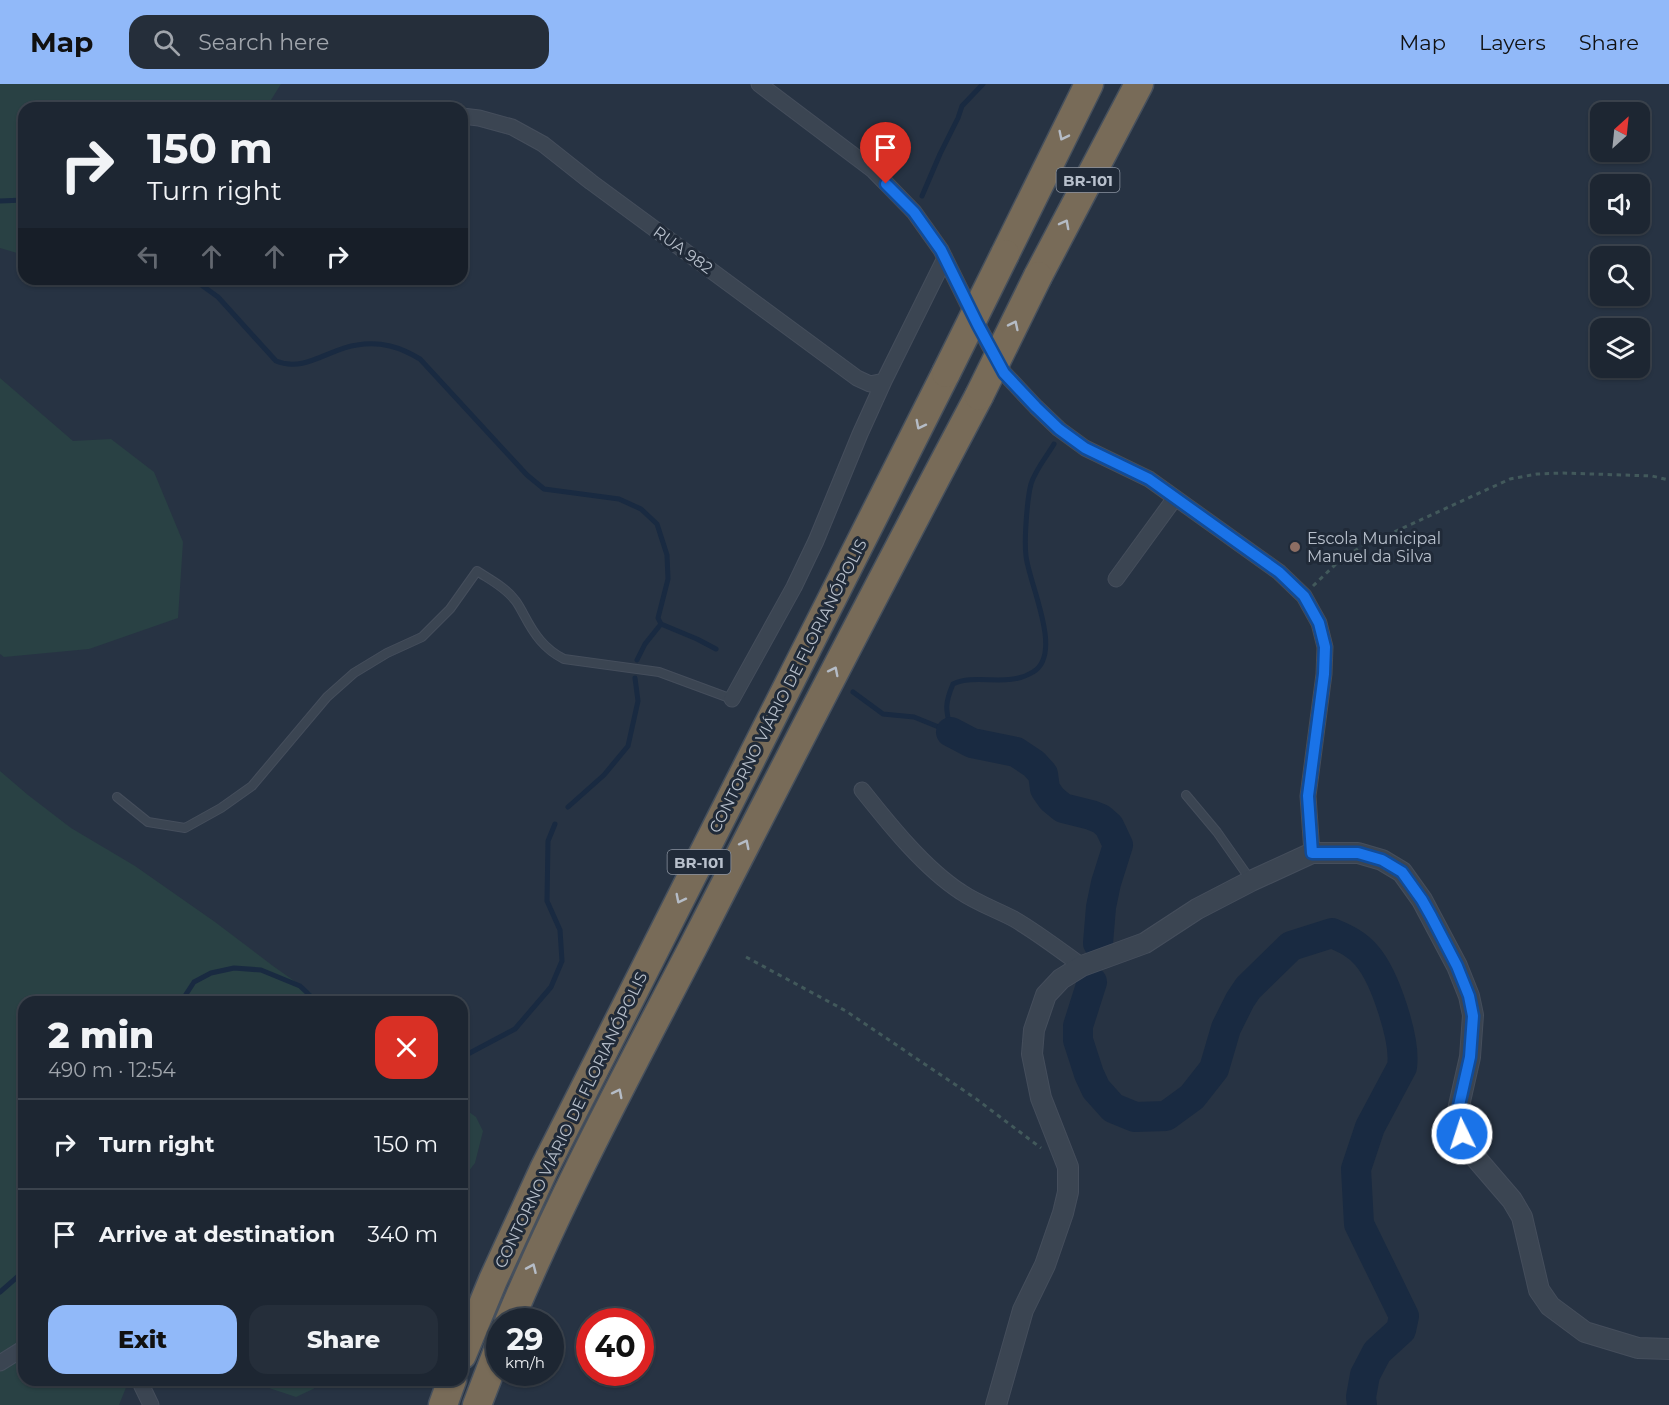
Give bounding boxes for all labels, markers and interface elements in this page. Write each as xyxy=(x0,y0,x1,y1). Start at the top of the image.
search box xyxy=(129,15,549,69)
text: Map xyxy=(30,25,93,59)
icon: search xyxy=(150,26,183,59)
text: Search here xyxy=(198,29,329,56)
text: Map xyxy=(1399,30,1446,55)
text: Layers xyxy=(1479,30,1546,55)
text: Share xyxy=(1579,30,1639,55)
north arrow xyxy=(1590,102,1650,162)
map controls xyxy=(1590,102,1650,378)
text: 150 m xyxy=(147,122,273,174)
pin xyxy=(860,122,911,184)
icon: right xyxy=(48,126,126,204)
one-way arrow xyxy=(1059,130,1070,141)
icon: arrive xyxy=(869,131,902,164)
road number: BR-101 xyxy=(1056,168,1120,192)
text: Turn right xyxy=(147,174,282,207)
button: sound xyxy=(1590,174,1650,234)
one-way arrow xyxy=(1058,220,1069,231)
street label: RUA 982 xyxy=(650,222,716,278)
icon: left xyxy=(132,240,165,273)
icon: ahead xyxy=(195,240,228,273)
icon: ahead xyxy=(258,240,291,273)
icon: right xyxy=(321,240,354,273)
button: search xyxy=(1590,246,1650,306)
button: layers xyxy=(1590,318,1650,378)
one-way arrow xyxy=(1006,320,1018,331)
one-way arrow xyxy=(916,419,927,430)
place label: Escola Municipal Manuel da Silva xyxy=(1307,529,1441,566)
street label: CONTORNO VIÁRIO DE FLORIANÓPOLIS xyxy=(705,536,871,836)
marker: Escola Municipal Manuel da Silva xyxy=(1288,540,1302,554)
one-way arrow xyxy=(827,666,839,677)
one-way arrow xyxy=(738,840,750,851)
road number: BR-101 xyxy=(668,850,730,874)
one-way arrow xyxy=(676,893,688,904)
street label: CONTORNO VIÁRIO DE FLORIANÓPOLIS xyxy=(491,969,651,1271)
text: 2 min xyxy=(48,1013,154,1057)
button: close xyxy=(375,1016,438,1079)
text: 490 m · 12:54 xyxy=(48,1058,176,1082)
one-way arrow xyxy=(611,1088,622,1099)
position arrow xyxy=(1430,1102,1494,1166)
icon: right xyxy=(48,1128,81,1161)
text: Turn right xyxy=(99,1131,214,1158)
text: 150 m xyxy=(374,1131,438,1158)
icon: arrive xyxy=(48,1218,81,1251)
text: Arrive at destination xyxy=(99,1221,335,1248)
text: 340 m xyxy=(367,1221,438,1248)
one-way arrow xyxy=(525,1263,537,1274)
button: Exit xyxy=(48,1305,237,1374)
button: Share xyxy=(249,1305,438,1374)
speed limit sign: 40 xyxy=(576,1308,654,1386)
text: 29 xyxy=(507,1321,543,1358)
text: km/h xyxy=(505,1353,545,1372)

